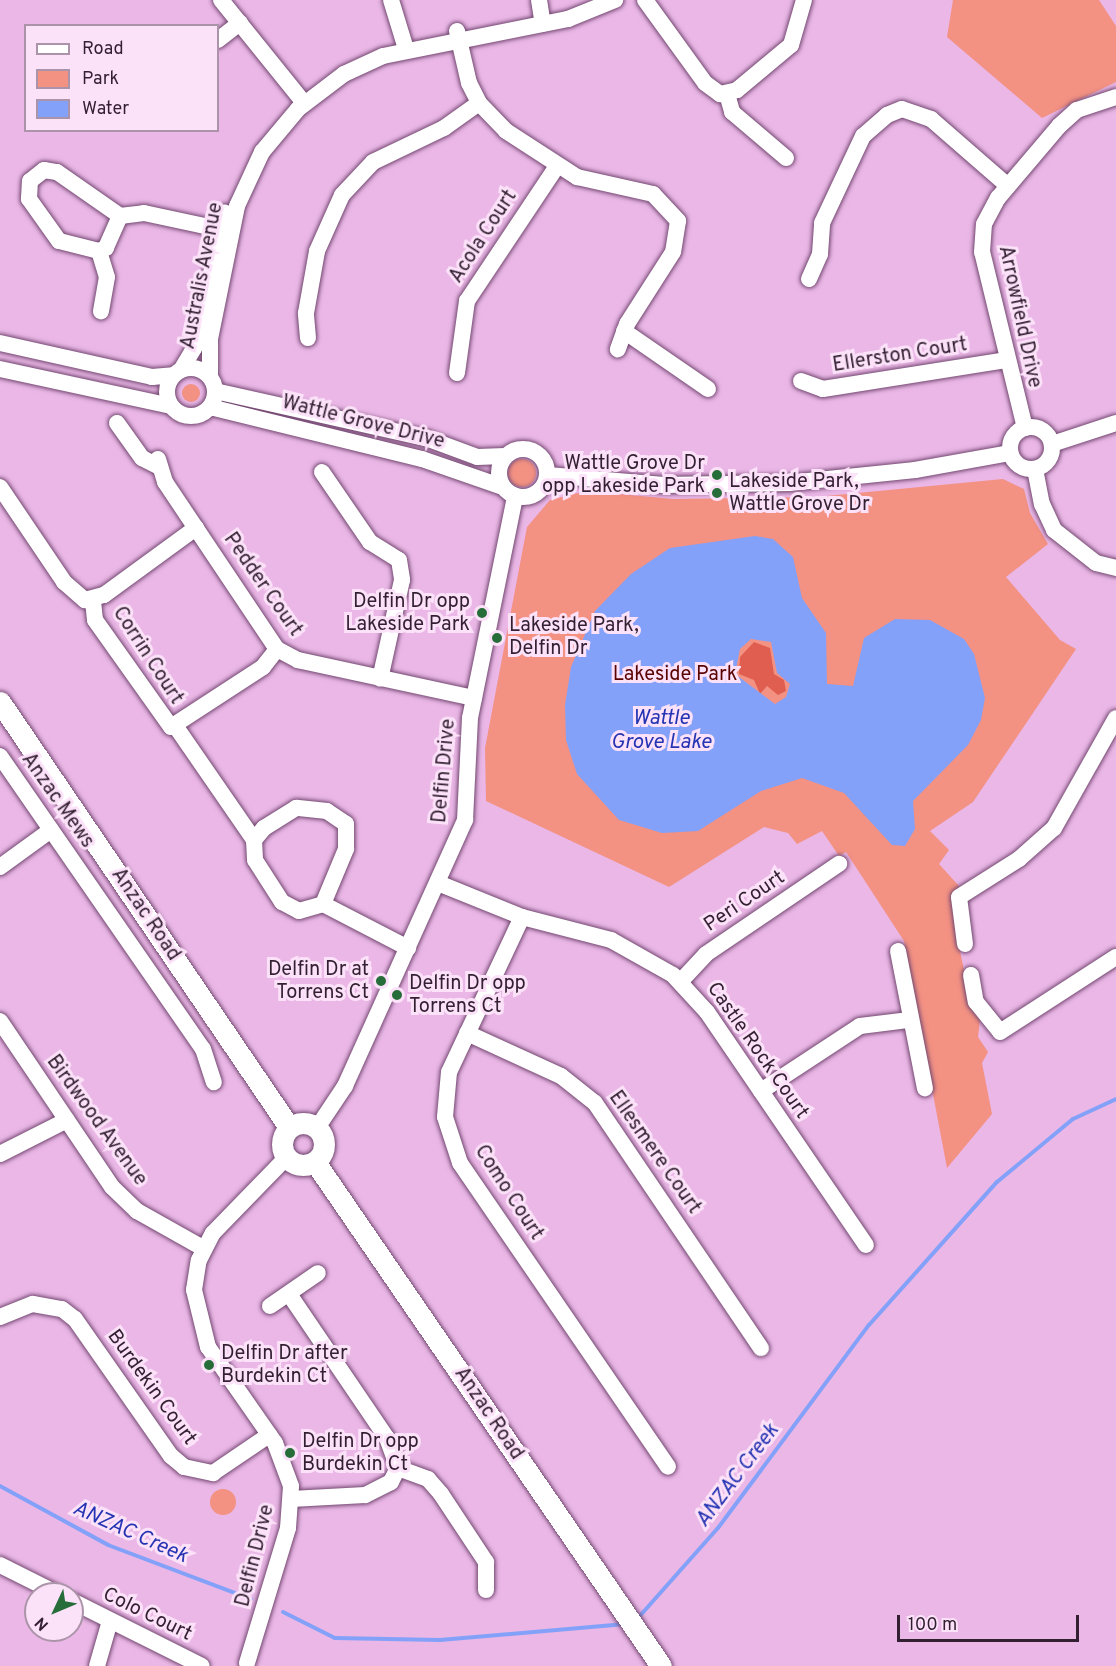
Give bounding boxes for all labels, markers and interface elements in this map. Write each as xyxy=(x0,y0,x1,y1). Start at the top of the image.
legend xyxy=(24,24,219,132)
text: Road xyxy=(82,38,124,61)
text: Park xyxy=(82,68,119,91)
text: Water xyxy=(82,98,129,121)
street label: Acola Court xyxy=(445,186,523,288)
street label: Australis Avenue xyxy=(177,200,229,352)
street label: Arrowfield Drive xyxy=(992,244,1046,390)
street label: Ellerston Court xyxy=(831,334,969,378)
street label: Wattle Grove Drive xyxy=(279,391,447,455)
place label: Wattle Grove Dr opp Lakeside Park xyxy=(542,452,705,499)
marker: Wattle Grove Dr opp Lakeside Park xyxy=(710,468,724,482)
place label: Lakeside Park, Wattle Grove Dr xyxy=(729,470,870,517)
marker: Lakeside Park, Wattle Grove Dr xyxy=(710,486,724,500)
street label: Pedder Court xyxy=(217,529,307,641)
place label: Delfin Dr opp Lakeside Park xyxy=(345,590,470,637)
street label: Corrin Court xyxy=(107,603,187,709)
marker: Delfin Dr opp Lakeside Park xyxy=(475,606,489,620)
place label: Lakeside Park, Delfin Dr xyxy=(509,614,639,661)
marker: Lakeside Park, Delfin Dr xyxy=(490,631,504,645)
park label: Lakeside Park xyxy=(613,663,737,687)
water label: Wattle Grove Lake xyxy=(611,706,711,756)
street label: Delfin Drive xyxy=(428,718,462,824)
street label: Anzac Mews xyxy=(15,749,99,853)
street label: Anzac Road xyxy=(105,864,185,966)
street label: Peri Court xyxy=(700,866,790,938)
place label: Delfin Dr at Torrens Ct xyxy=(268,958,369,1005)
place label: Delfin Dr opp Torrens Ct xyxy=(409,972,526,1019)
marker: Delfin Dr at Torrens Ct xyxy=(374,974,388,988)
street label: Castle Rock Court xyxy=(701,978,813,1124)
marker: Delfin Dr opp Torrens Ct xyxy=(390,988,404,1002)
street label: Birdwood Avenue xyxy=(40,1051,152,1191)
street label: Ellesmere Court xyxy=(603,1087,705,1219)
street label: Como Court xyxy=(468,1141,548,1245)
street label: Burdekin Court xyxy=(101,1326,201,1450)
place label: Delfin Dr after Burdekin Ct xyxy=(221,1342,348,1389)
marker: Delfin Dr after Burdekin Ct xyxy=(202,1358,216,1372)
street label: Anzac Road xyxy=(448,1363,528,1465)
water label: ANZAC Creek xyxy=(691,1419,785,1533)
place label: Delfin Dr opp Burdekin Ct xyxy=(302,1430,419,1477)
marker: Delfin Dr opp Burdekin Ct xyxy=(283,1446,297,1460)
water label: ANZAC Creek xyxy=(69,1496,191,1570)
street label: Delfin Drive xyxy=(232,1502,280,1610)
north arrow xyxy=(24,1582,84,1642)
street label: Colo Court xyxy=(98,1583,196,1647)
scale bar xyxy=(900,1603,1082,1641)
text: N xyxy=(31,1612,54,1634)
text: 100 m xyxy=(908,1614,957,1637)

